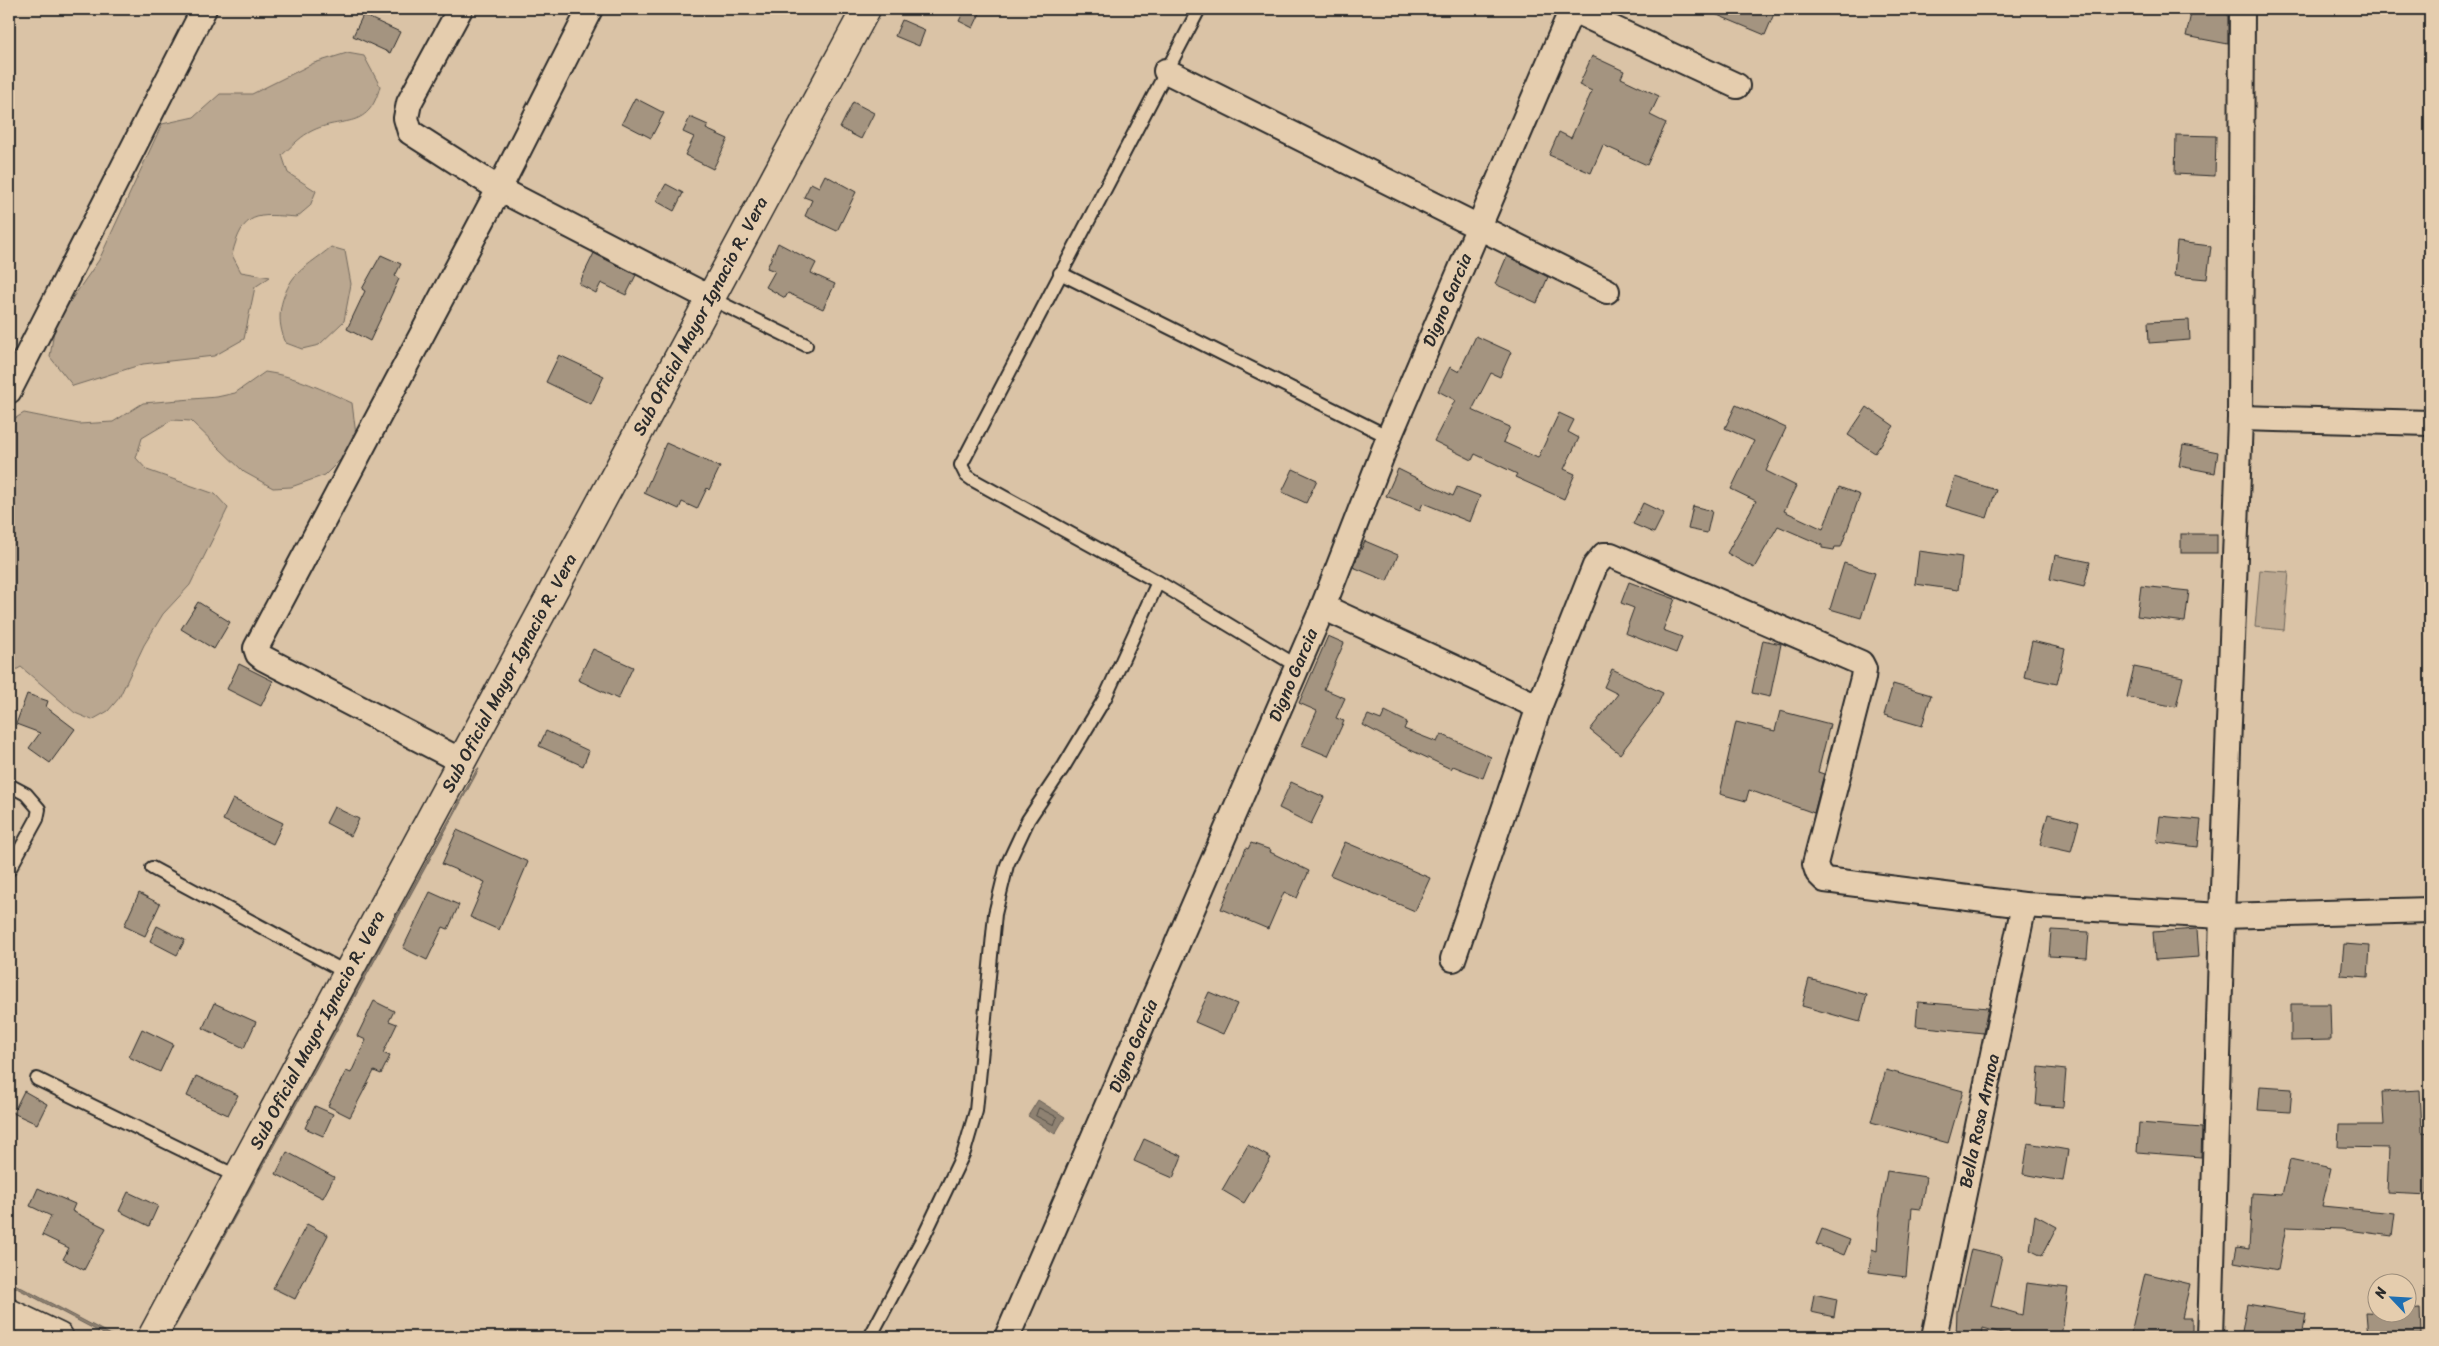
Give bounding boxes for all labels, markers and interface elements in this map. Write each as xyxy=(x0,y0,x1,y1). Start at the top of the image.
street label: Sub Oficial Mayor Ignacio R. Vera xyxy=(623,191,777,441)
street label: Digno Garcia xyxy=(1413,247,1481,352)
street label: Sub Oficial Mayor Ignacio R. Vera xyxy=(432,548,586,798)
street label: Digno Garcia xyxy=(1259,622,1327,727)
street label: Sub Oficial Mayor Ignacio R. Vera xyxy=(240,905,394,1155)
street label: Digno Garcia xyxy=(1099,993,1167,1098)
street label: Bella Rosa Armoa xyxy=(1949,1051,2009,1191)
north arrow xyxy=(2366,1274,2416,1324)
text: N xyxy=(2367,1283,2394,1303)

